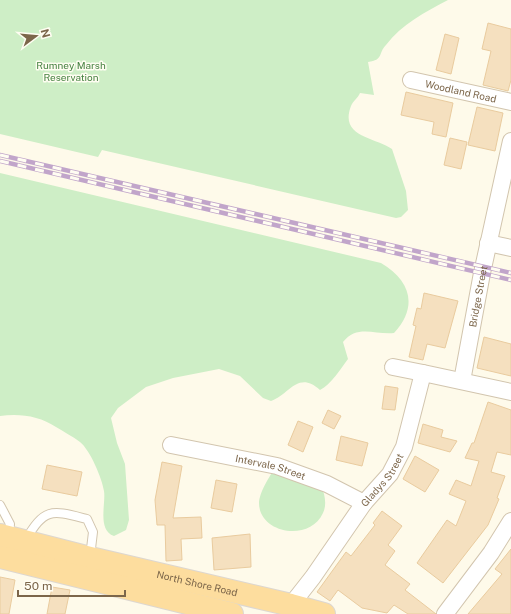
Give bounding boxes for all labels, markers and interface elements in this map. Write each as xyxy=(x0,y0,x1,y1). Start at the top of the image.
north arrow xyxy=(16,16,56,56)
text: N xyxy=(39,27,53,39)
park label: Rumney Marsh Reservation xyxy=(36,59,106,83)
street label: Woodland Road xyxy=(424,77,498,105)
street label: Bridge Street xyxy=(466,264,489,328)
street label: Gladys Street xyxy=(358,451,406,509)
street label: Intervale Street xyxy=(234,452,308,482)
street label: North Shore Road xyxy=(156,568,239,598)
scale bar xyxy=(18,572,125,598)
text: 50 m xyxy=(24,579,52,593)

